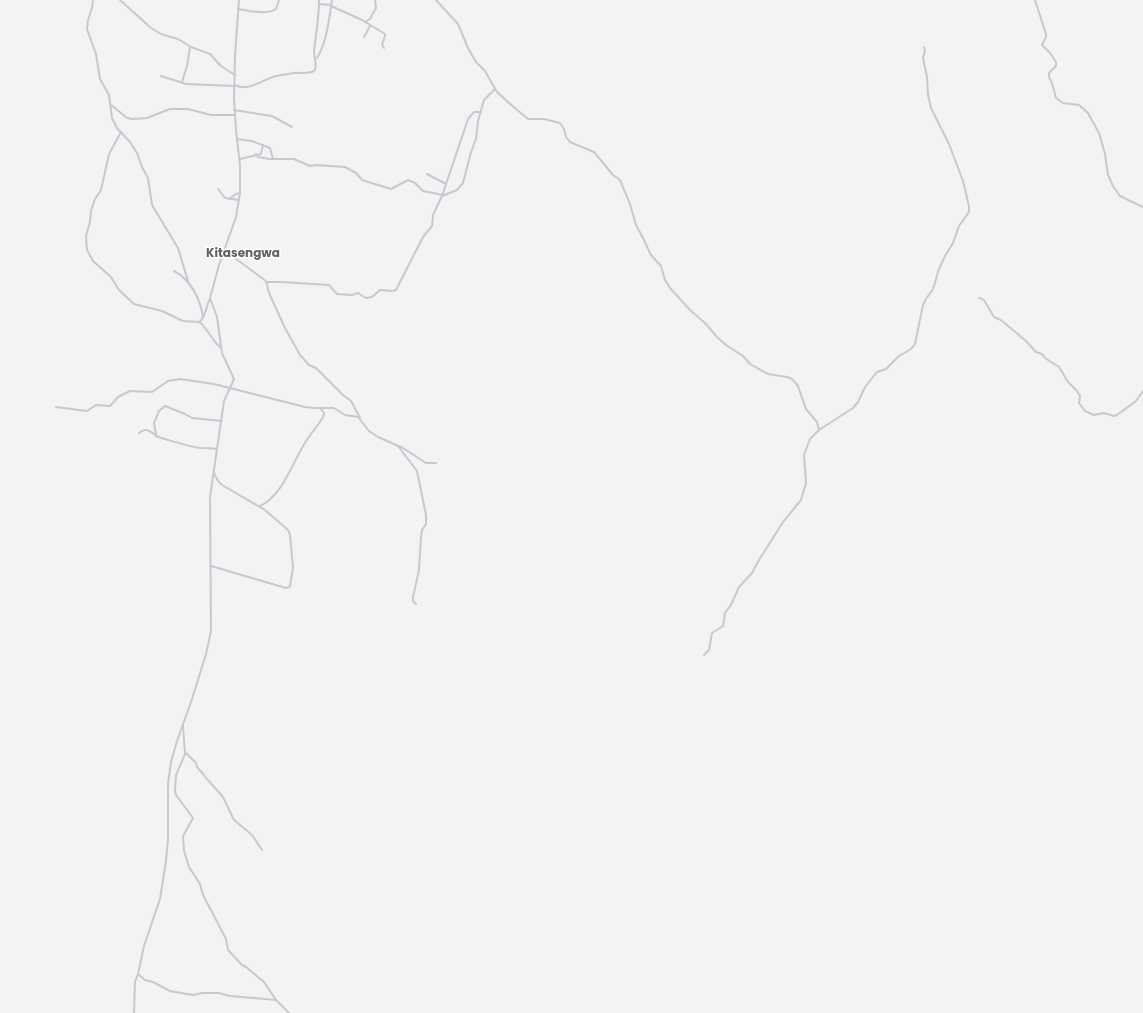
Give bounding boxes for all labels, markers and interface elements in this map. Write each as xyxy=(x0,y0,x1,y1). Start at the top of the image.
district label: Kitasengwa xyxy=(206,244,280,261)

